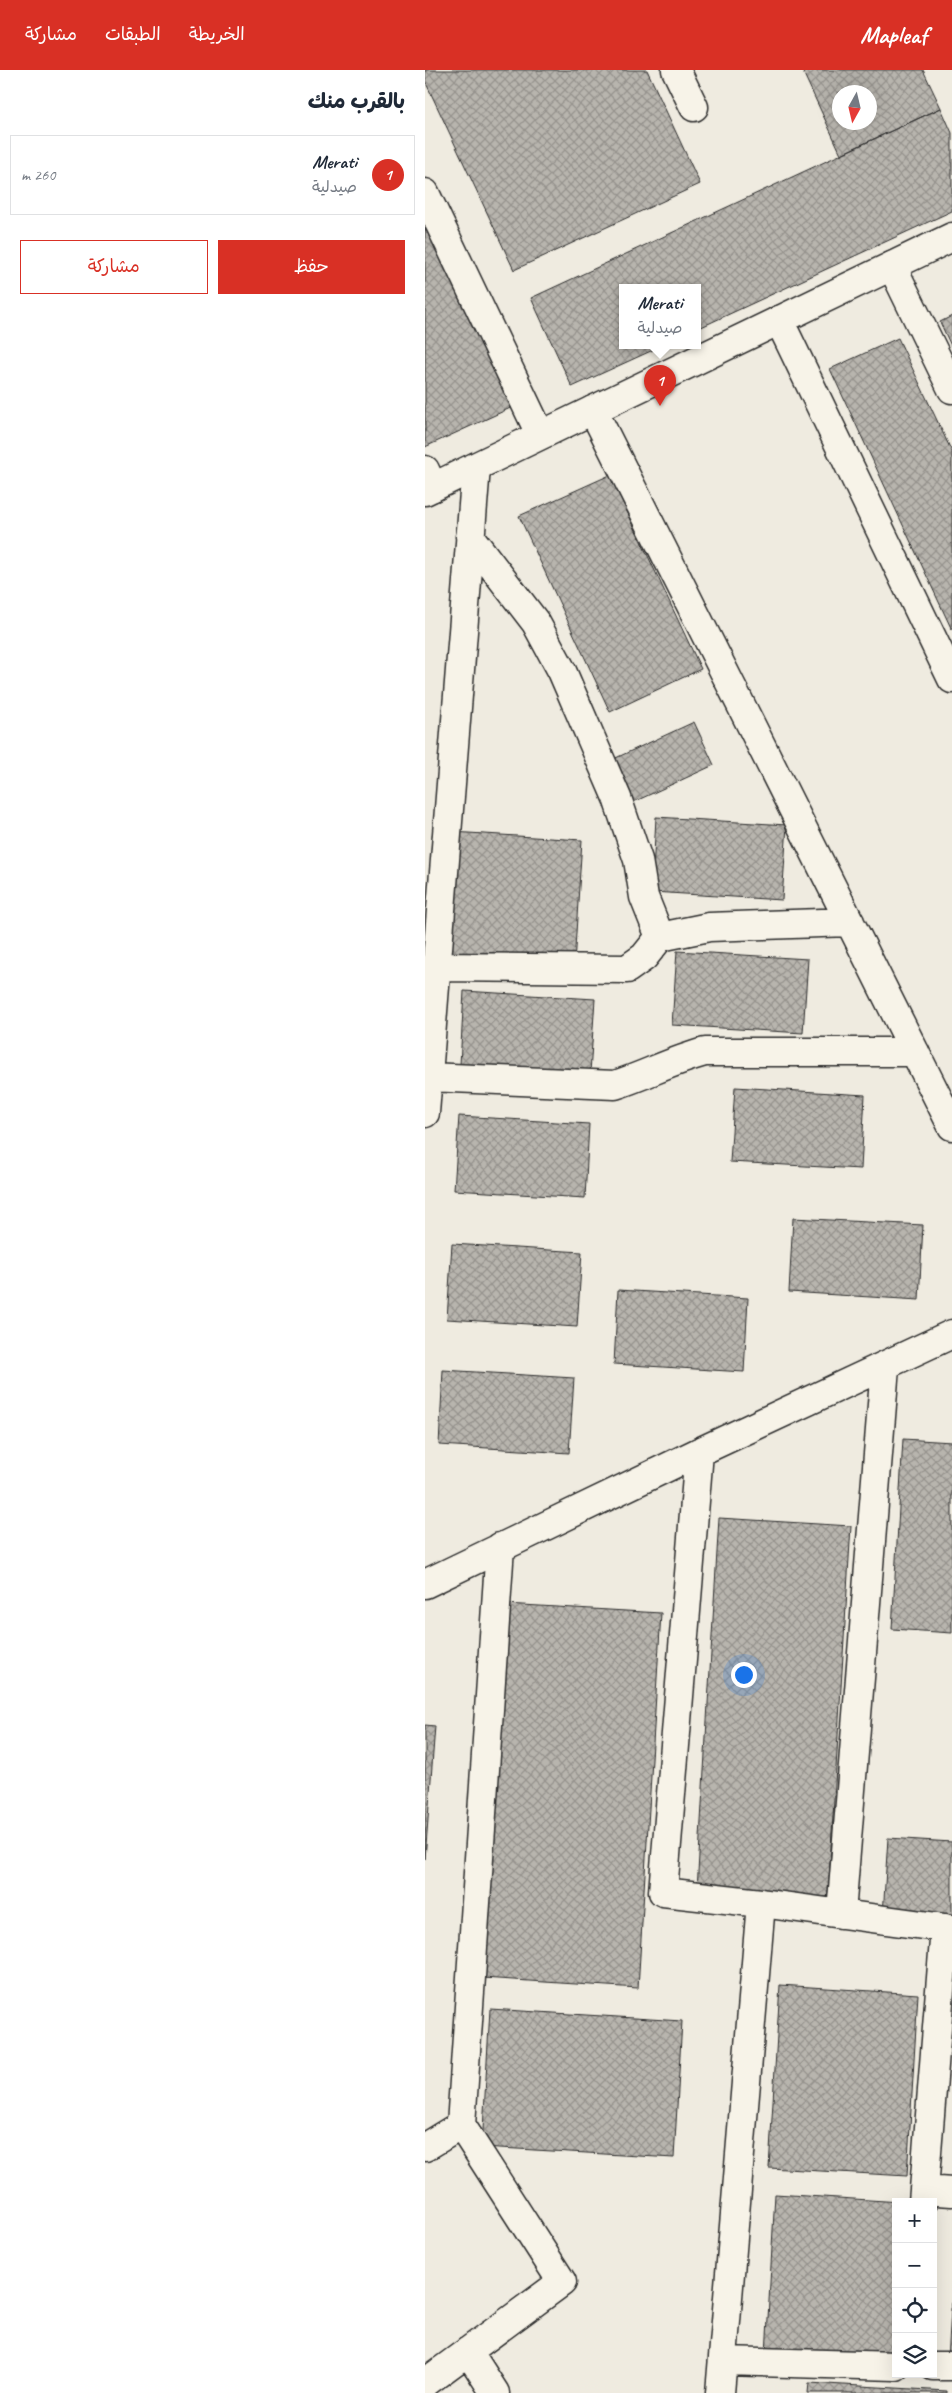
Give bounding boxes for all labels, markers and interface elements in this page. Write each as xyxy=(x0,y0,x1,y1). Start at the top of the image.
text: Mapleaf xyxy=(860,20,927,50)
text: مشاركة xyxy=(25,23,77,45)
text: الطبقات xyxy=(105,23,161,45)
text: الخريطة xyxy=(189,23,245,45)
north arrow xyxy=(832,85,877,130)
text: بالقرب منك xyxy=(308,88,405,114)
text: Merati xyxy=(312,150,357,174)
text: 260 m xyxy=(21,165,55,185)
text: 1 xyxy=(384,165,392,185)
text: صيدلية xyxy=(312,177,357,197)
button: مشاركة xyxy=(20,240,208,294)
button: حفظ xyxy=(218,240,405,294)
popup xyxy=(619,284,701,349)
text: Merati xyxy=(638,291,682,315)
text: صيدلية xyxy=(638,318,682,338)
pin: 1 xyxy=(644,365,676,406)
your location xyxy=(731,1662,757,1688)
map controls xyxy=(892,2198,937,2378)
button: + xyxy=(892,2198,937,2243)
button: − xyxy=(892,2243,937,2288)
button: locate xyxy=(892,2288,937,2333)
button: layers xyxy=(892,2333,937,2378)

